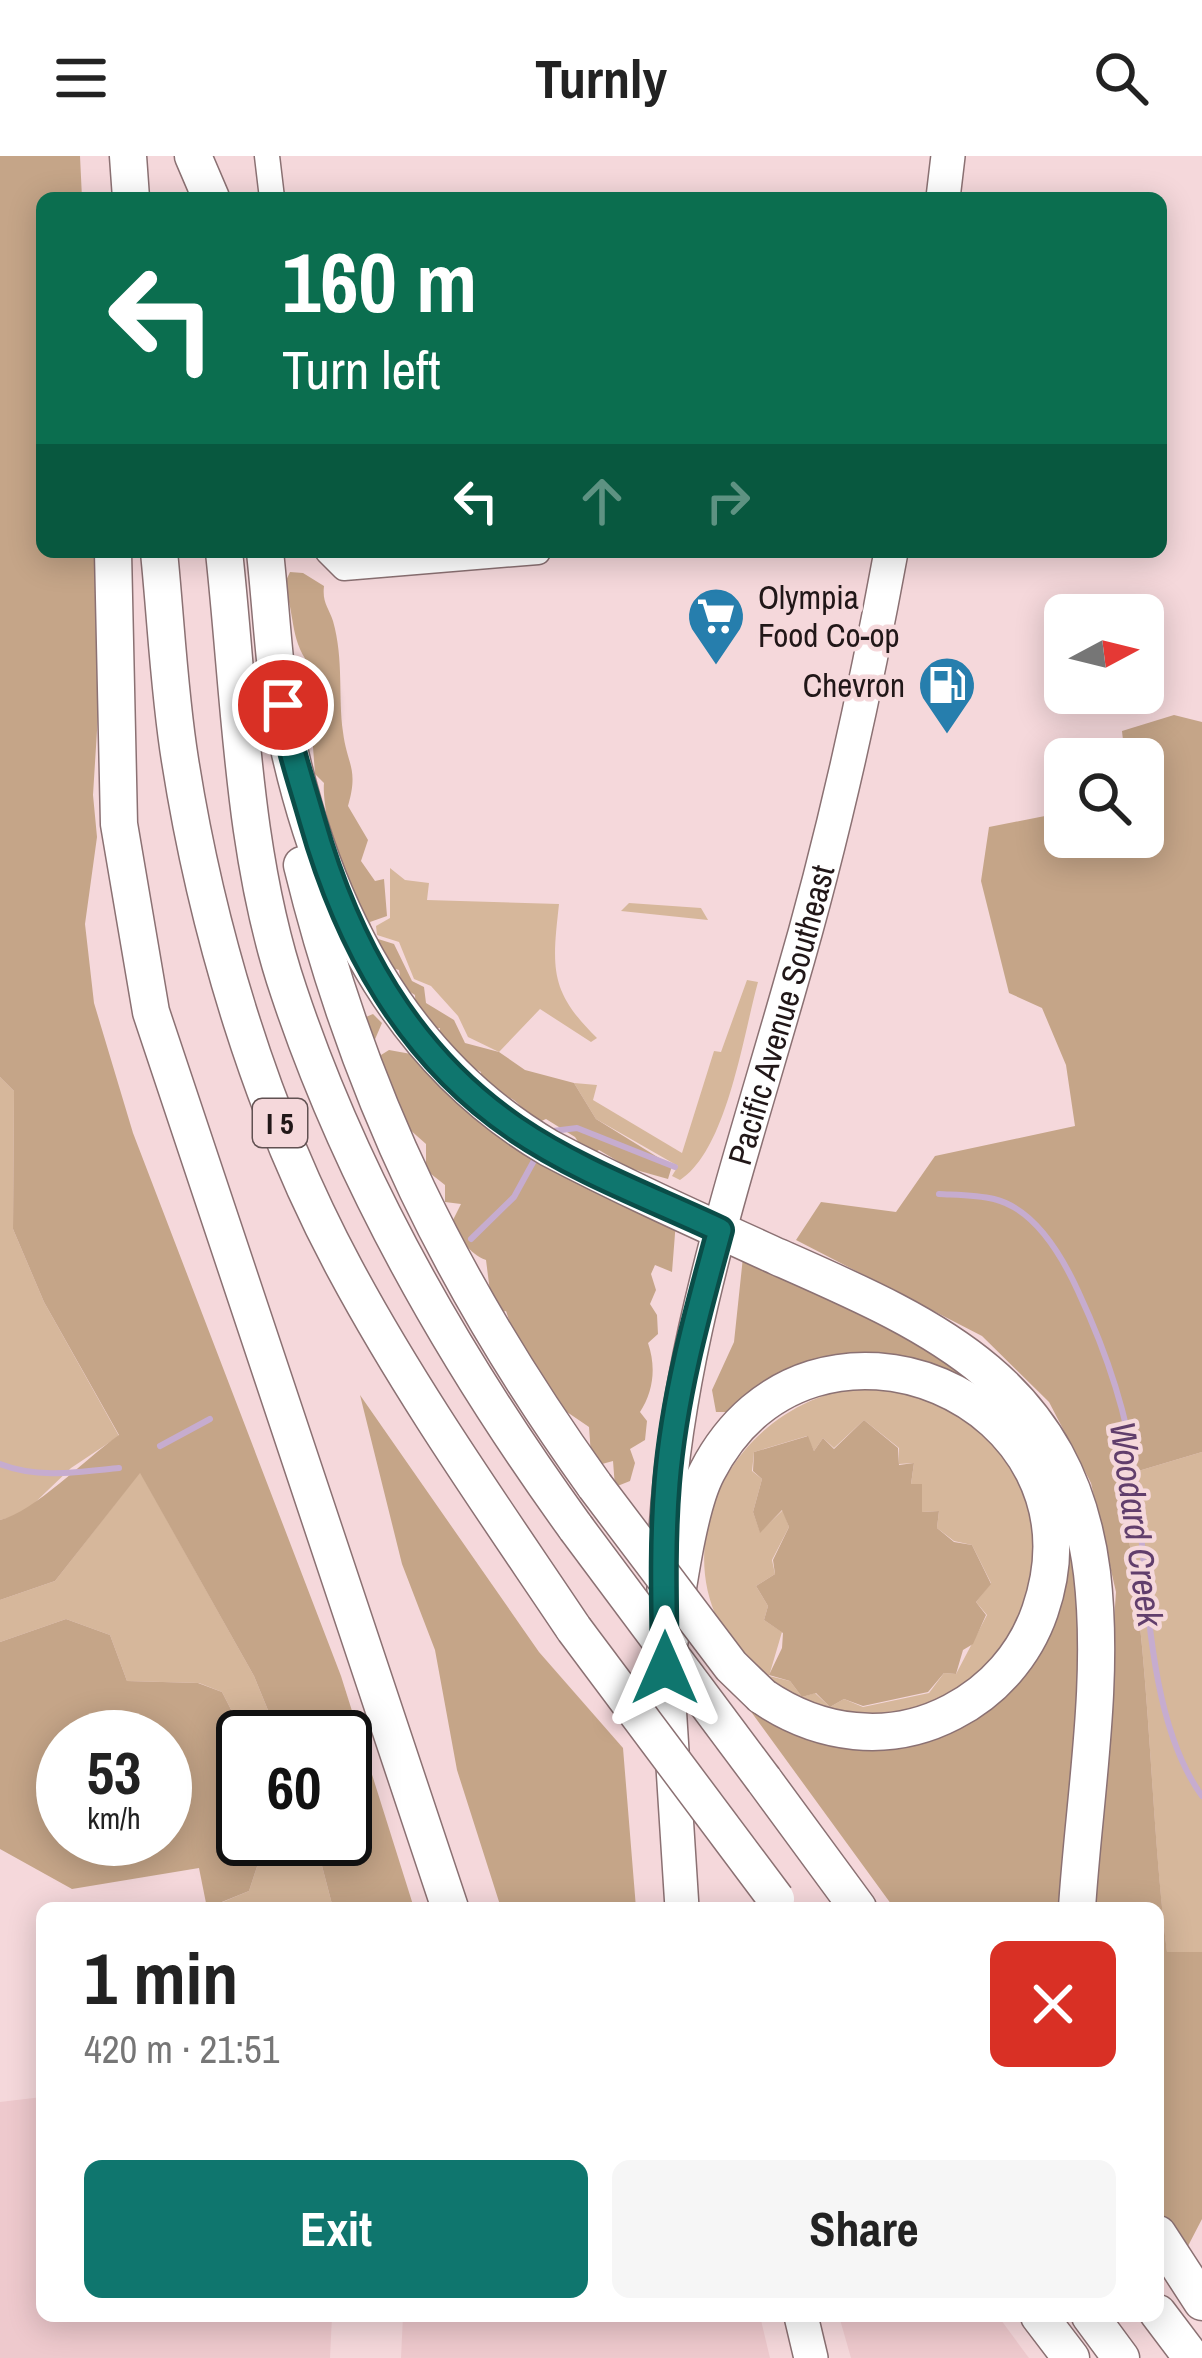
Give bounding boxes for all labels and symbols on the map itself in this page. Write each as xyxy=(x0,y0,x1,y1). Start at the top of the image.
place label: Olympia Food Co-op xyxy=(758,575,900,657)
supermarket icon: Olympia Food Co-op xyxy=(685,585,747,667)
north arrow xyxy=(1044,594,1164,714)
pin xyxy=(232,654,334,756)
fuel station icon: Chevron xyxy=(916,654,978,736)
place label: Chevron xyxy=(803,663,905,707)
street label: Pacific Avenue Southeast xyxy=(717,860,844,1170)
road number: I 5 xyxy=(253,1099,307,1147)
water label: Woodard Creek xyxy=(1099,1419,1175,1631)
position arrow xyxy=(602,1605,728,1731)
speed limit sign: 60 xyxy=(216,1710,372,1866)

